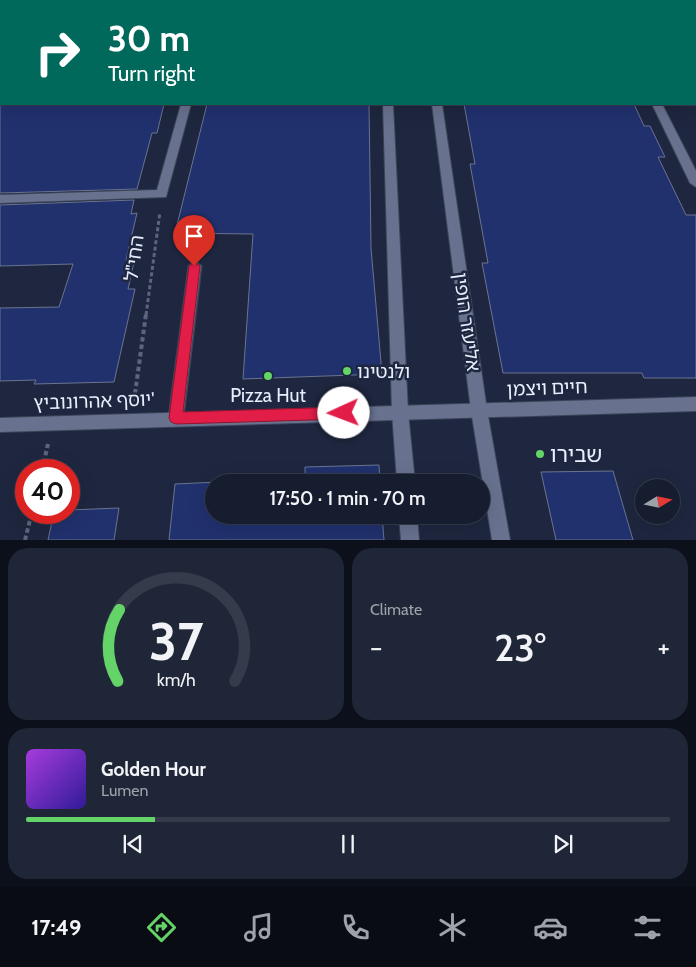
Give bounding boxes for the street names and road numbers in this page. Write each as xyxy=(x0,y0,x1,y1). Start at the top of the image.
street label: החי"ל xyxy=(119,234,149,282)
street label: אליעזר הופין xyxy=(449,271,485,373)
street label: חיים ויצמן xyxy=(506,375,588,401)
street label: יוסף אהרונוביץ' xyxy=(33,387,155,415)

